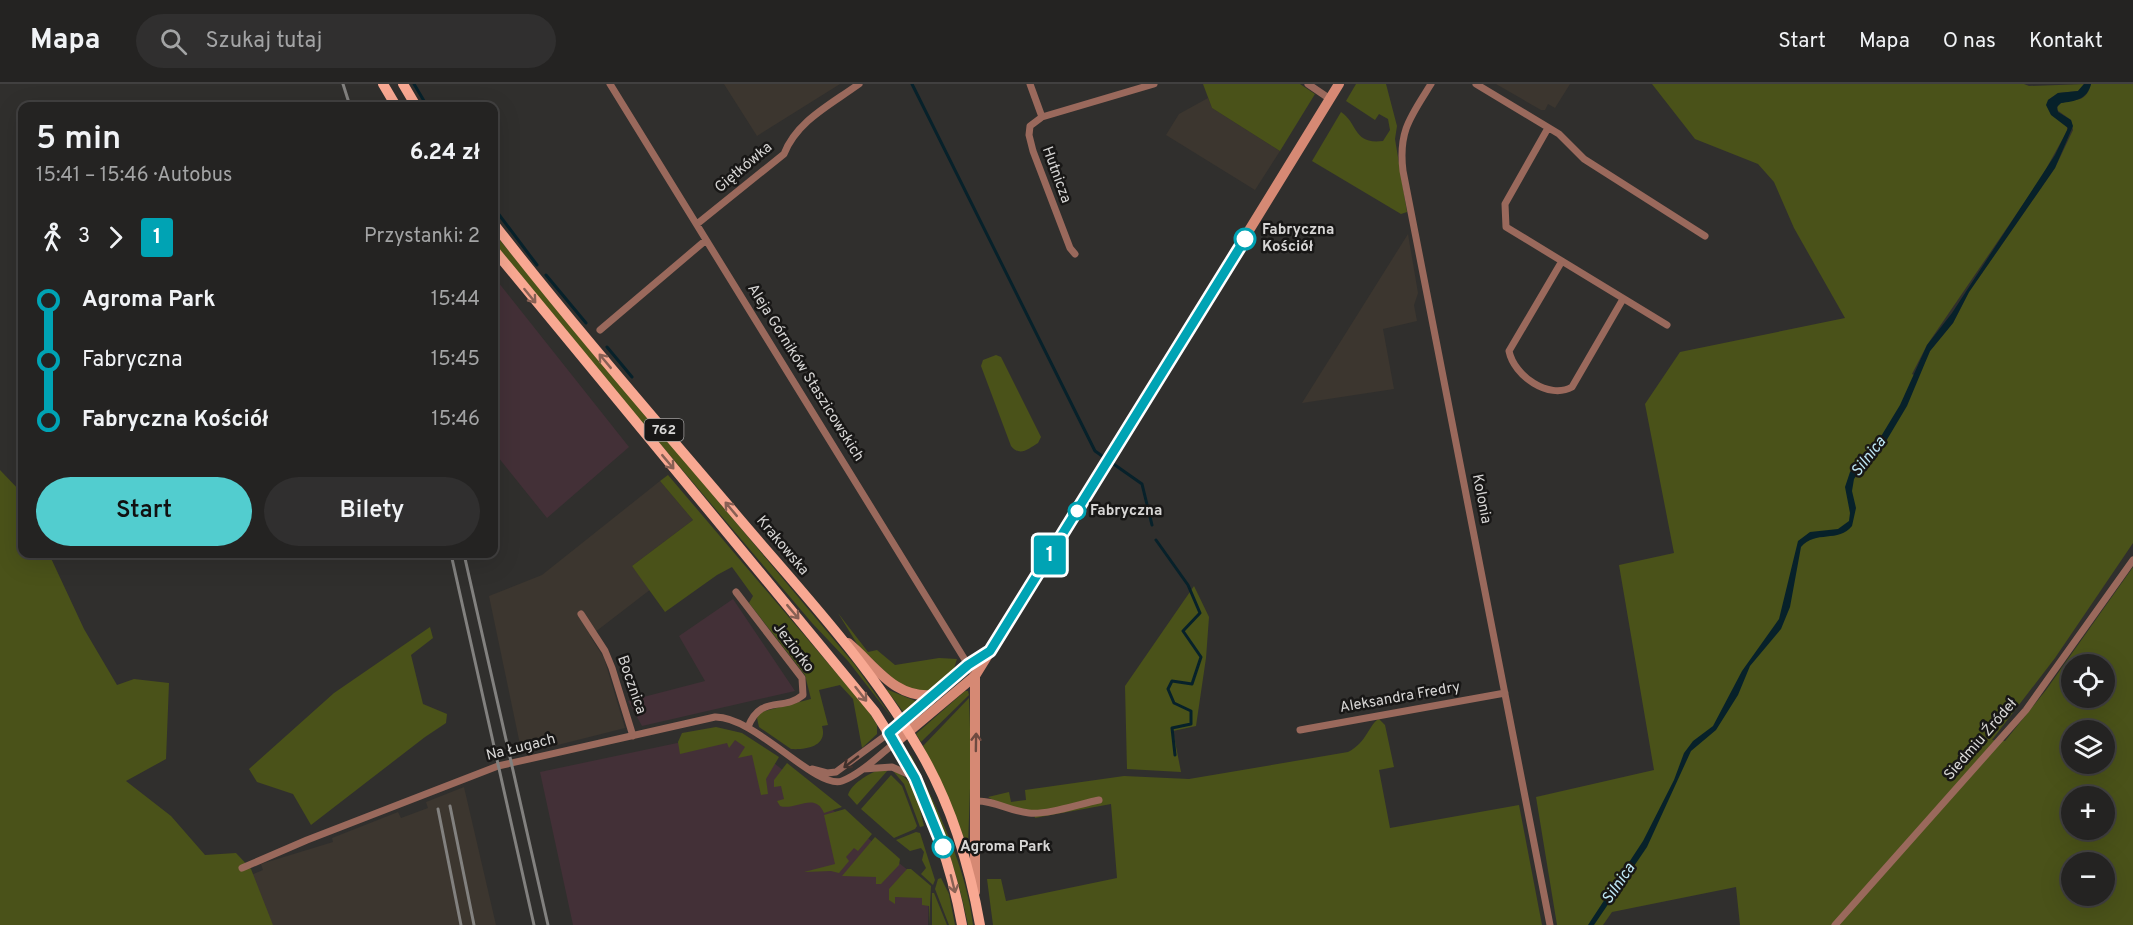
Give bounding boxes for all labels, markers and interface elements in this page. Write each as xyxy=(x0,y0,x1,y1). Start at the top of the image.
search box xyxy=(136,14,556,68)
text: Mapa xyxy=(30,23,100,59)
icon: search xyxy=(157,25,190,58)
text: Szukaj tutaj xyxy=(205,28,322,55)
text: Start xyxy=(1778,28,1826,55)
text: Mapa xyxy=(1859,28,1910,55)
text: O nas xyxy=(1943,28,1996,55)
text: Kontakt xyxy=(2029,28,2103,55)
text: 5 min xyxy=(36,119,121,161)
street label: Giętkówka xyxy=(711,138,777,198)
text: 6.24 zł xyxy=(410,140,480,167)
street label: Hutnicza xyxy=(1037,144,1075,206)
text: 15:41 – 15:46 · Autobus xyxy=(36,163,232,189)
icon: walk xyxy=(36,221,69,254)
icon: forward xyxy=(99,221,132,254)
place label: Fabryczna Kościół xyxy=(1262,221,1334,257)
text: 3 xyxy=(78,224,90,250)
text: 1 xyxy=(153,224,161,251)
text: Przystanki: 2 xyxy=(364,224,480,250)
marker: Fabryczna Kościół xyxy=(1234,228,1256,250)
street label: Aleja Górników Staszicowskich xyxy=(742,281,868,465)
text: Agroma Park xyxy=(82,287,215,314)
text: 15:44 xyxy=(431,287,480,313)
one-way arrow xyxy=(524,287,537,303)
text: Fabryczna xyxy=(82,347,183,374)
text: 15:45 xyxy=(431,347,480,373)
one-way arrow xyxy=(598,354,612,369)
text: Fabryczna Kościół xyxy=(82,407,269,434)
text: 15:46 xyxy=(431,407,480,433)
road number: 762 xyxy=(644,419,684,441)
water label: Silnica xyxy=(1847,432,1891,481)
one-way arrow xyxy=(661,454,675,469)
street label: Kolonia xyxy=(1467,473,1495,525)
button: Start xyxy=(36,477,252,546)
button: Bilety xyxy=(264,477,480,546)
one-way arrow xyxy=(724,502,738,517)
marker: Fabryczna xyxy=(1068,502,1086,520)
place label: Fabryczna xyxy=(1090,502,1162,521)
street label: Krakowska xyxy=(752,512,812,580)
line badge: 1 xyxy=(1030,536,1070,574)
text: 1 xyxy=(1046,542,1054,569)
one-way arrow xyxy=(786,604,800,619)
street label: Jeziorko xyxy=(768,619,818,677)
street label: Bocznica xyxy=(612,653,650,717)
map controls xyxy=(2061,654,2115,906)
button: locate xyxy=(2061,654,2115,708)
street label: Aleksandra Fredry xyxy=(1338,678,1462,718)
one-way arrow xyxy=(854,686,867,702)
street label: Siedmiu Źródeł xyxy=(1940,695,2022,785)
button: layers xyxy=(2061,720,2115,774)
street label: Na Ługach xyxy=(484,730,558,766)
one-way arrow xyxy=(970,733,982,753)
one-way arrow xyxy=(843,755,859,768)
button: + xyxy=(2061,786,2115,840)
marker: Agroma Park xyxy=(932,836,954,858)
place label: Agroma Park xyxy=(960,838,1051,857)
button: − xyxy=(2061,852,2115,906)
water label: Silnica xyxy=(1598,859,1640,908)
one-way arrow xyxy=(947,874,959,893)

